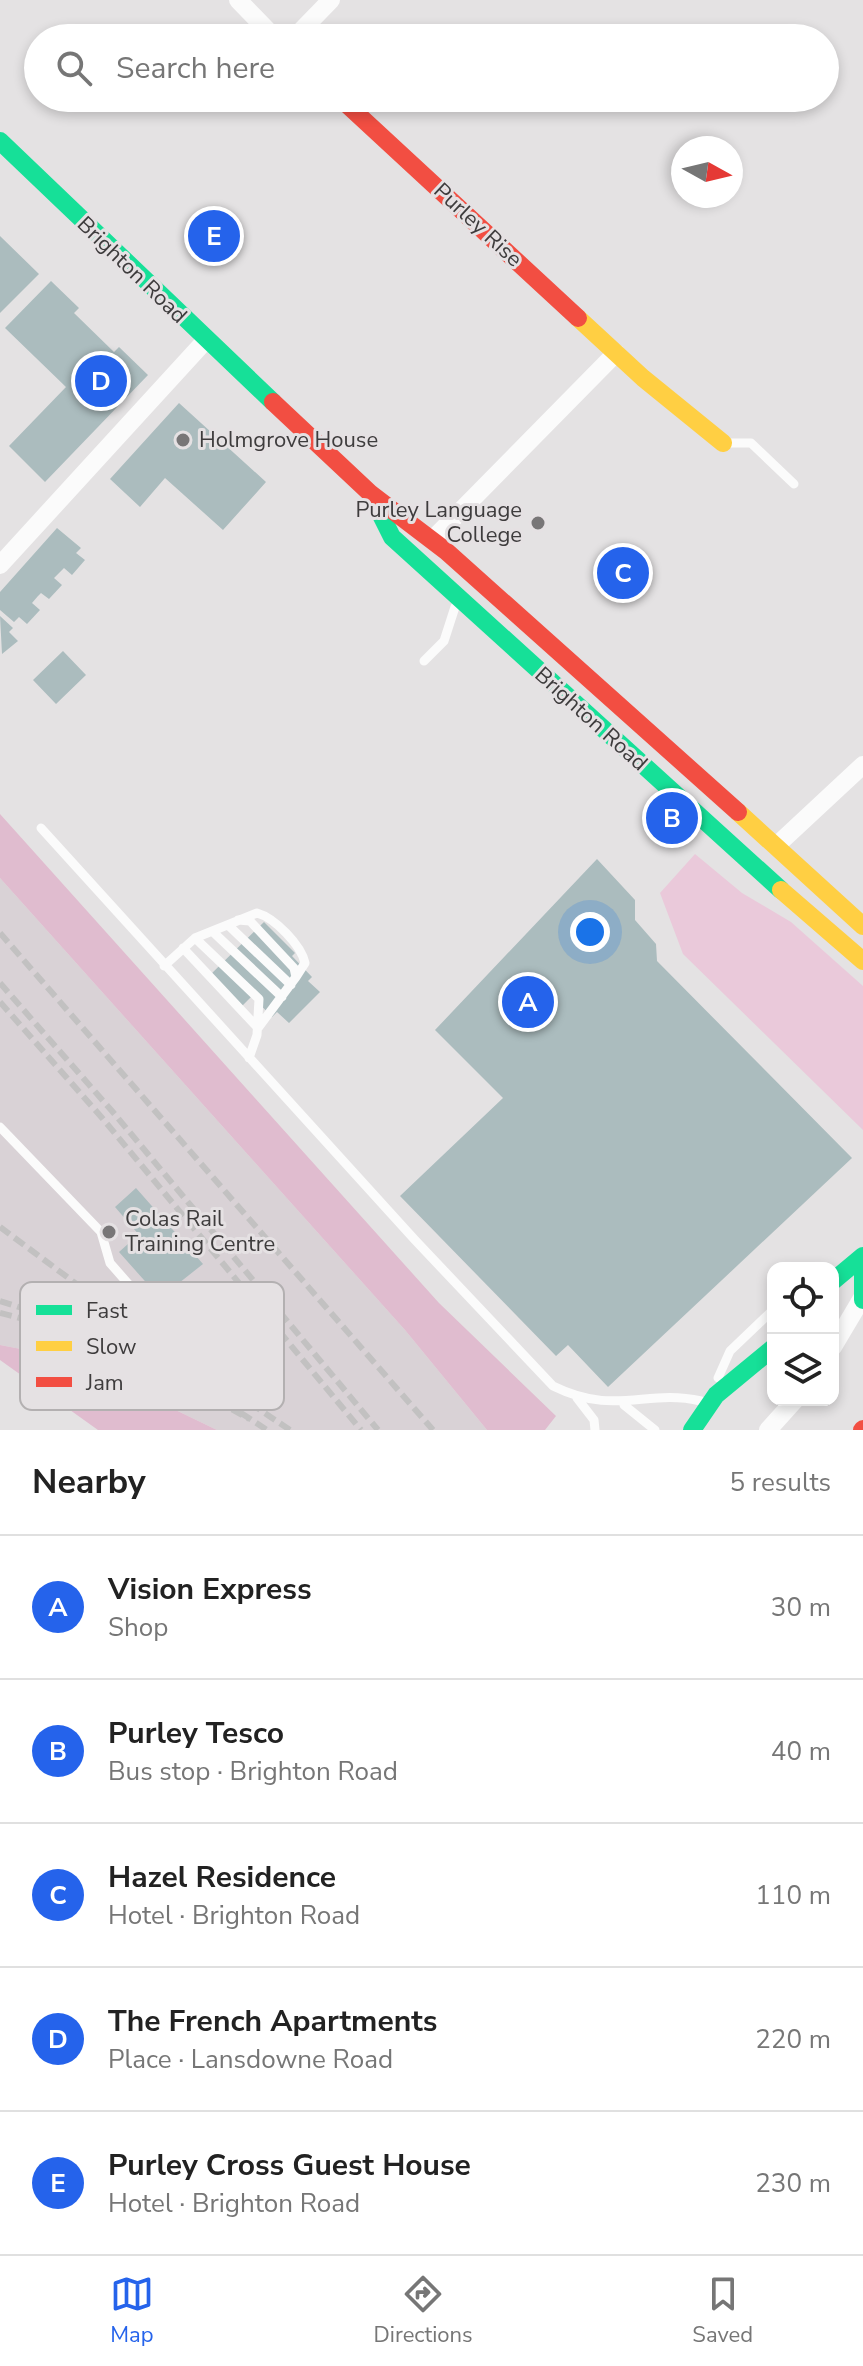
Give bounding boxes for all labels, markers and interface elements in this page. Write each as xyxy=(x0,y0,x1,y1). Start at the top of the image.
search box xyxy=(24,24,839,112)
icon: search xyxy=(52,46,96,90)
text: Search here xyxy=(116,48,275,89)
north arrow xyxy=(671,136,743,208)
street label: Purley Rise xyxy=(427,176,529,274)
pin: E xyxy=(188,206,240,266)
street label: Brighton Road xyxy=(70,210,194,330)
pin: D xyxy=(75,351,127,411)
place label: Holmgrove House xyxy=(199,425,378,455)
marker: Holmgrove House xyxy=(174,431,192,449)
place label: Purley Language College xyxy=(355,495,522,550)
marker: Purley Language College xyxy=(529,514,547,532)
pin: C xyxy=(597,543,649,603)
street label: Brighton Road xyxy=(528,660,654,778)
pin: B xyxy=(646,788,698,848)
your location xyxy=(570,912,610,952)
pin: A xyxy=(502,972,554,1032)
place label: Colas Rail Training Centre xyxy=(125,1204,275,1259)
marker: Colas Rail Training Centre xyxy=(100,1223,118,1241)
map controls xyxy=(767,1262,839,1406)
button: locate xyxy=(767,1262,839,1334)
legend xyxy=(20,1282,284,1410)
text: Fast xyxy=(86,1296,128,1326)
text: Slow xyxy=(86,1332,137,1362)
button: layers xyxy=(767,1334,839,1406)
text: Jam xyxy=(85,1368,124,1398)
text: Nearby xyxy=(32,1459,146,1505)
text: 5 results xyxy=(730,1465,831,1500)
text: Vision Express xyxy=(108,1569,312,1610)
text: A xyxy=(48,1590,68,1625)
text: 30 m xyxy=(771,1590,831,1625)
text: Shop xyxy=(108,1610,168,1645)
text: Purley Tesco xyxy=(108,1713,284,1754)
text: B xyxy=(49,1734,67,1769)
text: 40 m xyxy=(771,1734,831,1769)
text: Bus stop · Brighton Road xyxy=(108,1754,398,1789)
text: Hazel Residence xyxy=(108,1857,336,1898)
text: C xyxy=(49,1878,67,1913)
text: 110 m xyxy=(755,1878,831,1913)
text: Hotel · Brighton Road xyxy=(108,1898,360,1933)
text: The French Apartments xyxy=(108,2001,437,2042)
text: D xyxy=(48,2022,68,2057)
text: 220 m xyxy=(755,2022,831,2057)
text: Place · Lansdowne Road xyxy=(108,2042,393,2077)
text: Purley Cross Guest House xyxy=(108,2145,471,2186)
text: E xyxy=(50,2166,66,2201)
text: 230 m xyxy=(755,2166,831,2201)
text: Hotel · Brighton Road xyxy=(108,2186,360,2221)
tab: Map xyxy=(110,2272,154,2350)
tab: Directions xyxy=(374,2272,473,2350)
tab: Saved xyxy=(692,2272,753,2350)

